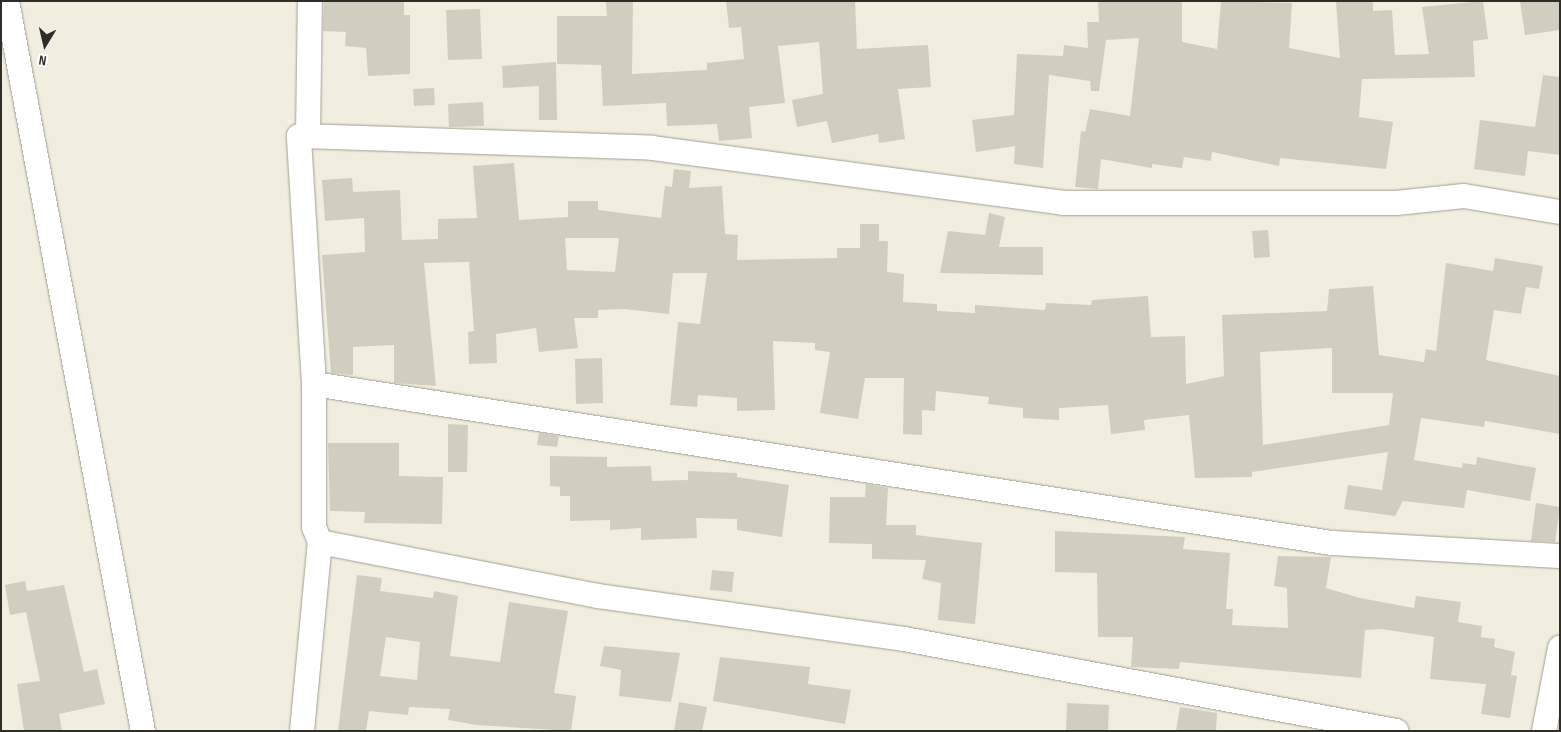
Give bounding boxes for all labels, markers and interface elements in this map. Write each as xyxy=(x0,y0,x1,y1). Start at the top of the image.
north arrow xyxy=(20,20,70,70)
text: N xyxy=(38,51,48,69)

